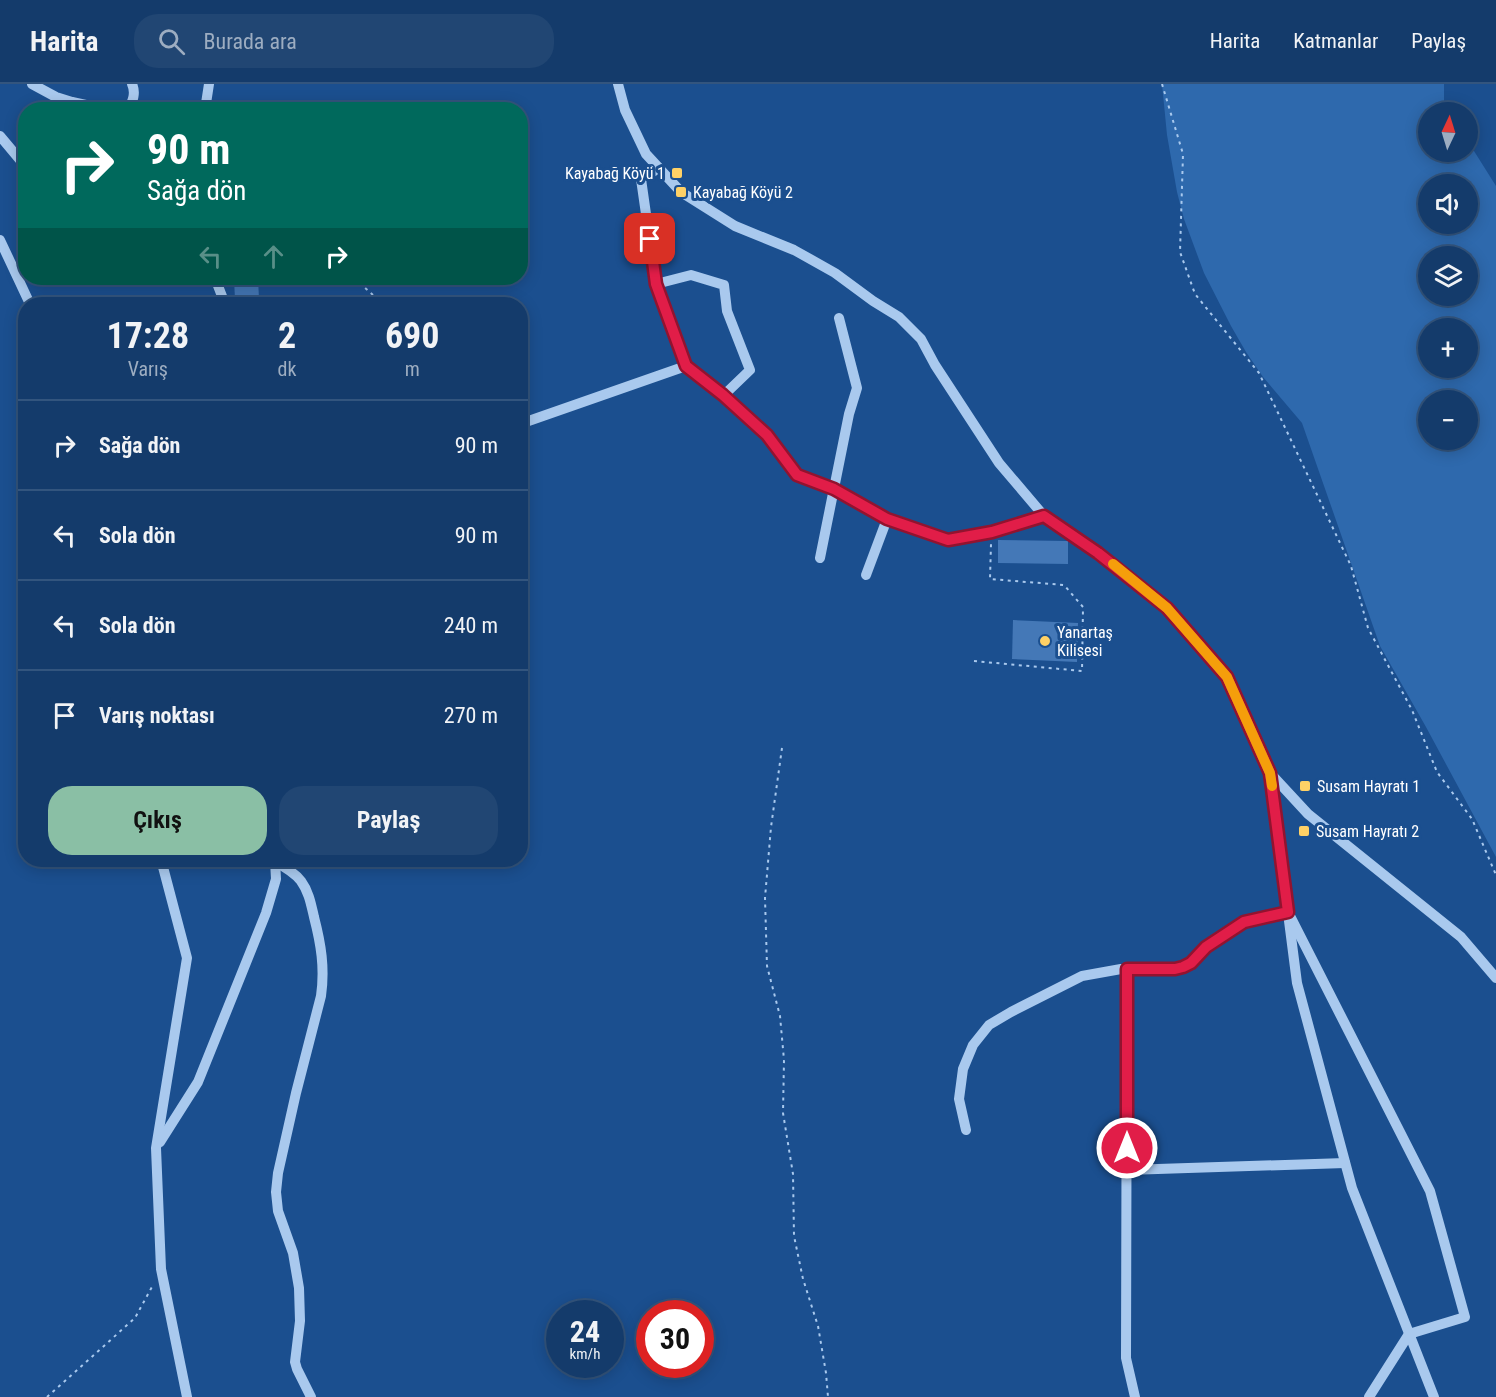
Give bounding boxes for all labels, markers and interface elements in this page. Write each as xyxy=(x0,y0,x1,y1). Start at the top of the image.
search box xyxy=(134,14,554,68)
text: Harita xyxy=(30,25,98,58)
icon: search xyxy=(155,25,188,58)
text: Burada ara xyxy=(203,29,297,54)
text: Harita xyxy=(1210,29,1260,53)
text: Katmanlar xyxy=(1293,29,1378,53)
text: Paylaş xyxy=(1411,29,1466,53)
north arrow xyxy=(1418,102,1478,162)
map controls xyxy=(1418,102,1478,450)
text: 90 m xyxy=(147,125,230,174)
icon: right xyxy=(48,126,126,204)
place label: Kayabağ Köyü 1 xyxy=(565,164,665,183)
marker: Kayabağ Köyü 1 xyxy=(670,166,684,180)
button: sound xyxy=(1418,174,1478,234)
text: Sağa dön xyxy=(147,175,246,207)
place label: Kayabağ Köyü 2 xyxy=(693,183,793,202)
marker: Kayabağ Köyü 2 xyxy=(674,185,688,199)
pin xyxy=(624,213,675,264)
icon: arrive xyxy=(633,222,666,255)
icon: left xyxy=(194,240,227,273)
icon: ahead xyxy=(257,240,290,273)
icon: right xyxy=(320,240,353,273)
button: layers xyxy=(1418,246,1478,306)
text: 17:28 xyxy=(106,315,189,357)
text: 2 xyxy=(278,315,296,357)
text: 690 xyxy=(385,315,440,357)
button: + xyxy=(1418,318,1478,378)
text: Varış xyxy=(128,357,168,381)
text: dk xyxy=(278,357,296,381)
text: m xyxy=(405,357,420,381)
button: − xyxy=(1418,390,1478,450)
icon: right xyxy=(48,429,81,462)
text: Sağa dön xyxy=(99,433,180,458)
text: 90 m xyxy=(455,433,498,458)
icon: left xyxy=(48,519,81,552)
text: Sola dön xyxy=(99,523,175,548)
text: 90 m xyxy=(455,523,498,548)
icon: left xyxy=(48,609,81,642)
text: Sola dön xyxy=(99,613,175,638)
text: 240 m xyxy=(444,613,498,638)
place label: Yanartaş Kilisesi xyxy=(1057,623,1113,660)
marker: Yanartaş Kilisesi xyxy=(1038,634,1052,648)
icon: arrive xyxy=(48,699,81,732)
text: Varış noktası xyxy=(99,703,215,728)
text: 270 m xyxy=(444,703,498,728)
place label: Susam Hayratı 1 xyxy=(1317,777,1420,796)
marker: Susam Hayratı 1 xyxy=(1298,779,1312,793)
button: Çıkış xyxy=(48,786,267,855)
button: Paylaş xyxy=(279,786,498,855)
place label: Susam Hayratı 2 xyxy=(1316,822,1419,841)
marker: Susam Hayratı 2 xyxy=(1297,824,1311,838)
position arrow xyxy=(1095,1116,1159,1180)
speed limit sign: 30 xyxy=(636,1300,714,1378)
text: 24 xyxy=(570,1314,600,1349)
text: km/h xyxy=(570,1345,600,1363)

